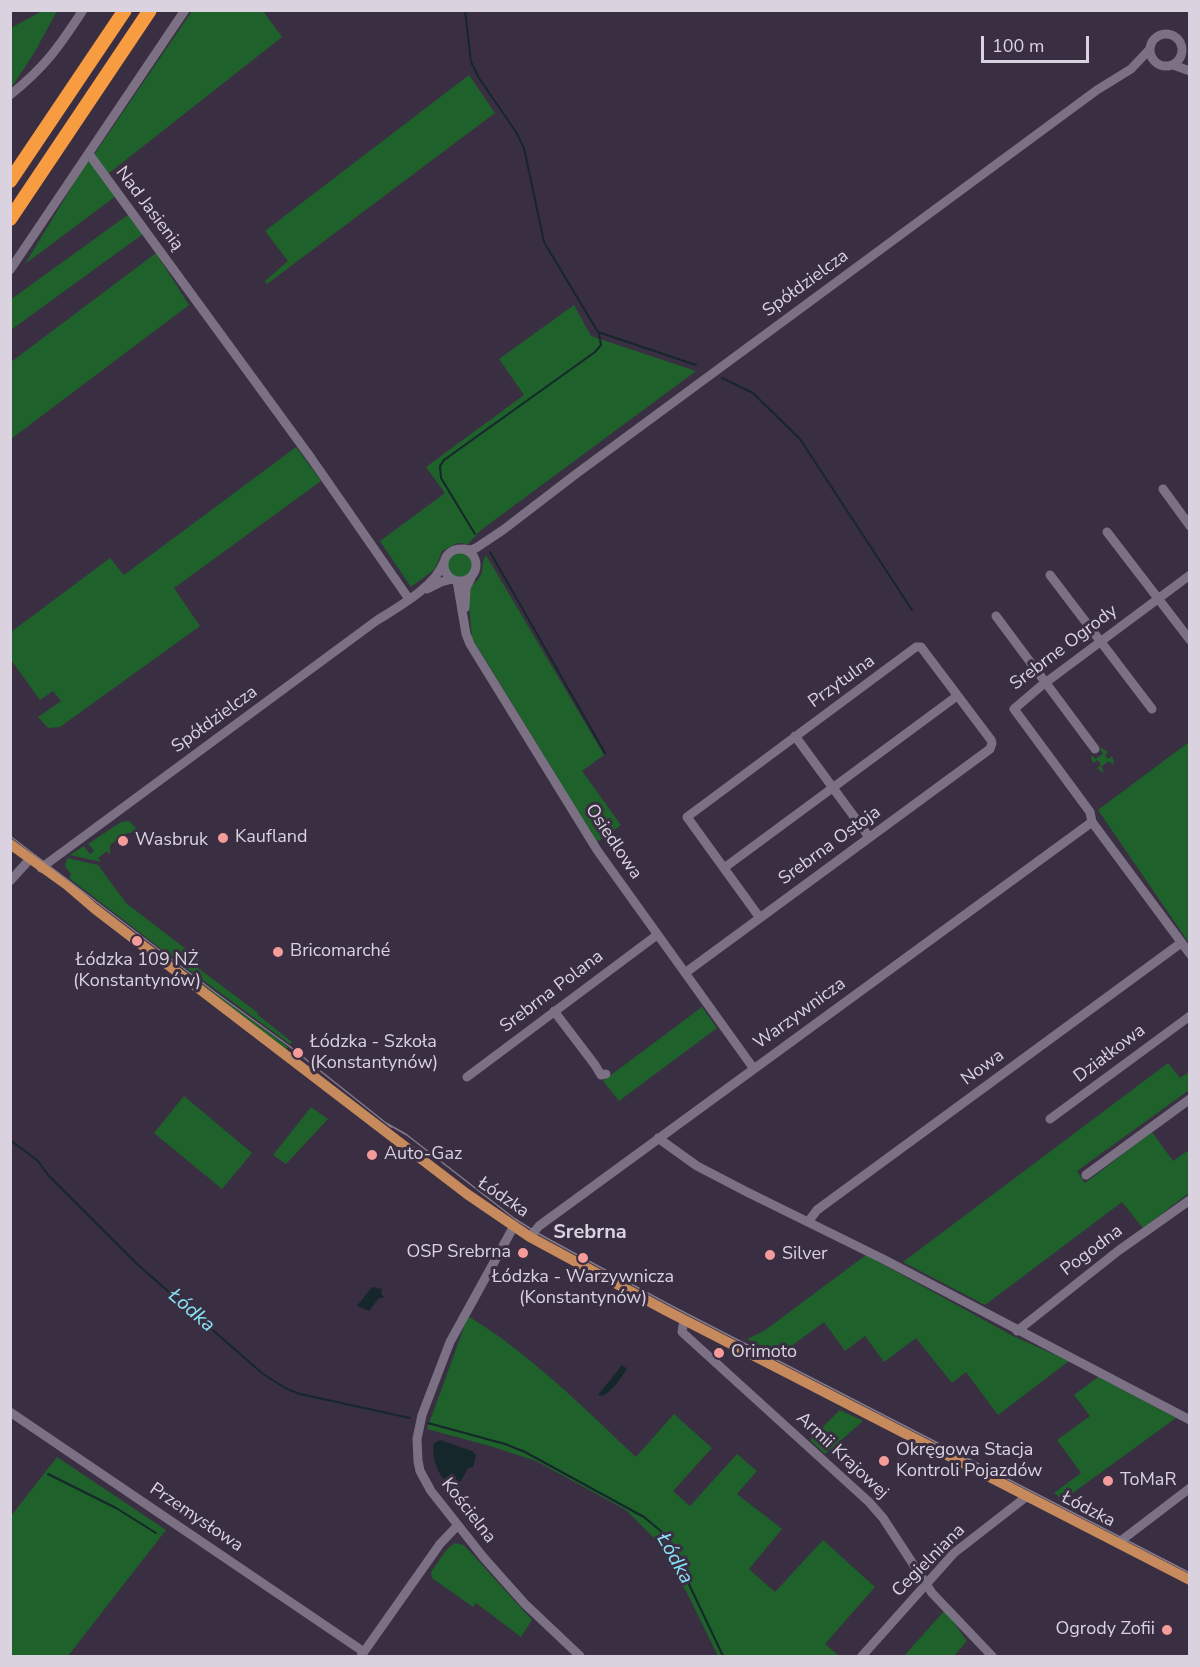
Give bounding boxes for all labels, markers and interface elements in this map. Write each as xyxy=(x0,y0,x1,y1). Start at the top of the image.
scale bar xyxy=(984,24,1092,62)
text: 100 m xyxy=(992,34,1044,58)
street label: Nad Jasienią xyxy=(110,163,188,255)
street label: Spółdzielcza xyxy=(759,246,853,322)
street label: Srebrne Ogrody xyxy=(1006,601,1122,695)
street label: Przytulna xyxy=(805,651,879,713)
street label: Spółdzielcza xyxy=(168,682,262,758)
street label: Osiedlowa xyxy=(580,800,646,884)
street label: Srebrna Ostoja xyxy=(775,802,885,890)
place label: Kaufland xyxy=(235,827,307,849)
place label: Wasbruk xyxy=(135,830,208,852)
marker: Kaufland xyxy=(216,831,230,845)
marker: Wasbruk xyxy=(116,834,130,848)
marker: Łódzka 109 NŻ (Konstantynów) xyxy=(130,934,144,948)
place label: Bricomarché xyxy=(290,941,390,963)
marker: Bricomarché xyxy=(271,945,285,959)
street label: Srebrna Polana xyxy=(496,946,608,1038)
place label: Łódzka 109 NŻ (Konstantynów) xyxy=(73,950,201,992)
street label: Warzywnicza xyxy=(750,973,850,1055)
street label: Działkowa xyxy=(1070,1020,1150,1088)
place label: Łódzka - Szkoła (Konstantynów) xyxy=(310,1032,438,1074)
street label: Nowa xyxy=(957,1045,1009,1091)
marker: Łódzka - Szkoła (Konstantynów) xyxy=(291,1046,305,1060)
place label: Auto-Gaz xyxy=(384,1144,462,1166)
marker: Auto-Gaz xyxy=(365,1148,379,1162)
street label: Łódzka xyxy=(473,1173,533,1223)
district label: Srebrna xyxy=(553,1221,627,1245)
street label: Pogodna xyxy=(1057,1221,1127,1281)
place label: OSP Srebrna xyxy=(406,1242,511,1264)
place label: Silver xyxy=(782,1244,828,1266)
marker: OSP Srebrna xyxy=(516,1246,530,1260)
marker: Silver xyxy=(763,1248,777,1262)
marker: Łódzka - Warzywnicza (Konstantynów) xyxy=(576,1251,590,1265)
place label: Łódzka - Warzywnicza (Konstantynów) xyxy=(492,1267,674,1310)
water label: Łódka xyxy=(163,1284,219,1338)
place label: Orimoto xyxy=(731,1342,797,1364)
marker: Orimoto xyxy=(712,1346,726,1360)
street label: Armii Krajowej xyxy=(791,1408,893,1504)
place label: Okręgowa Stacja Kontroli Pojazdów xyxy=(896,1440,1042,1482)
marker: Okręgowa Stacja Kontroli Pojazdów xyxy=(877,1454,891,1468)
place label: ToMaR xyxy=(1120,1470,1176,1492)
street label: Kościelna xyxy=(436,1474,500,1548)
marker: ToMaR xyxy=(1101,1474,1115,1488)
street label: Przemysłowa xyxy=(145,1479,247,1557)
street label: Łódzka xyxy=(1058,1487,1118,1533)
street label: Cegielniana xyxy=(888,1520,970,1602)
water label: Łódka xyxy=(650,1530,698,1588)
place label: Ogrody Zofii xyxy=(1055,1619,1155,1641)
marker: Ogrody Zofii xyxy=(1160,1623,1174,1637)

